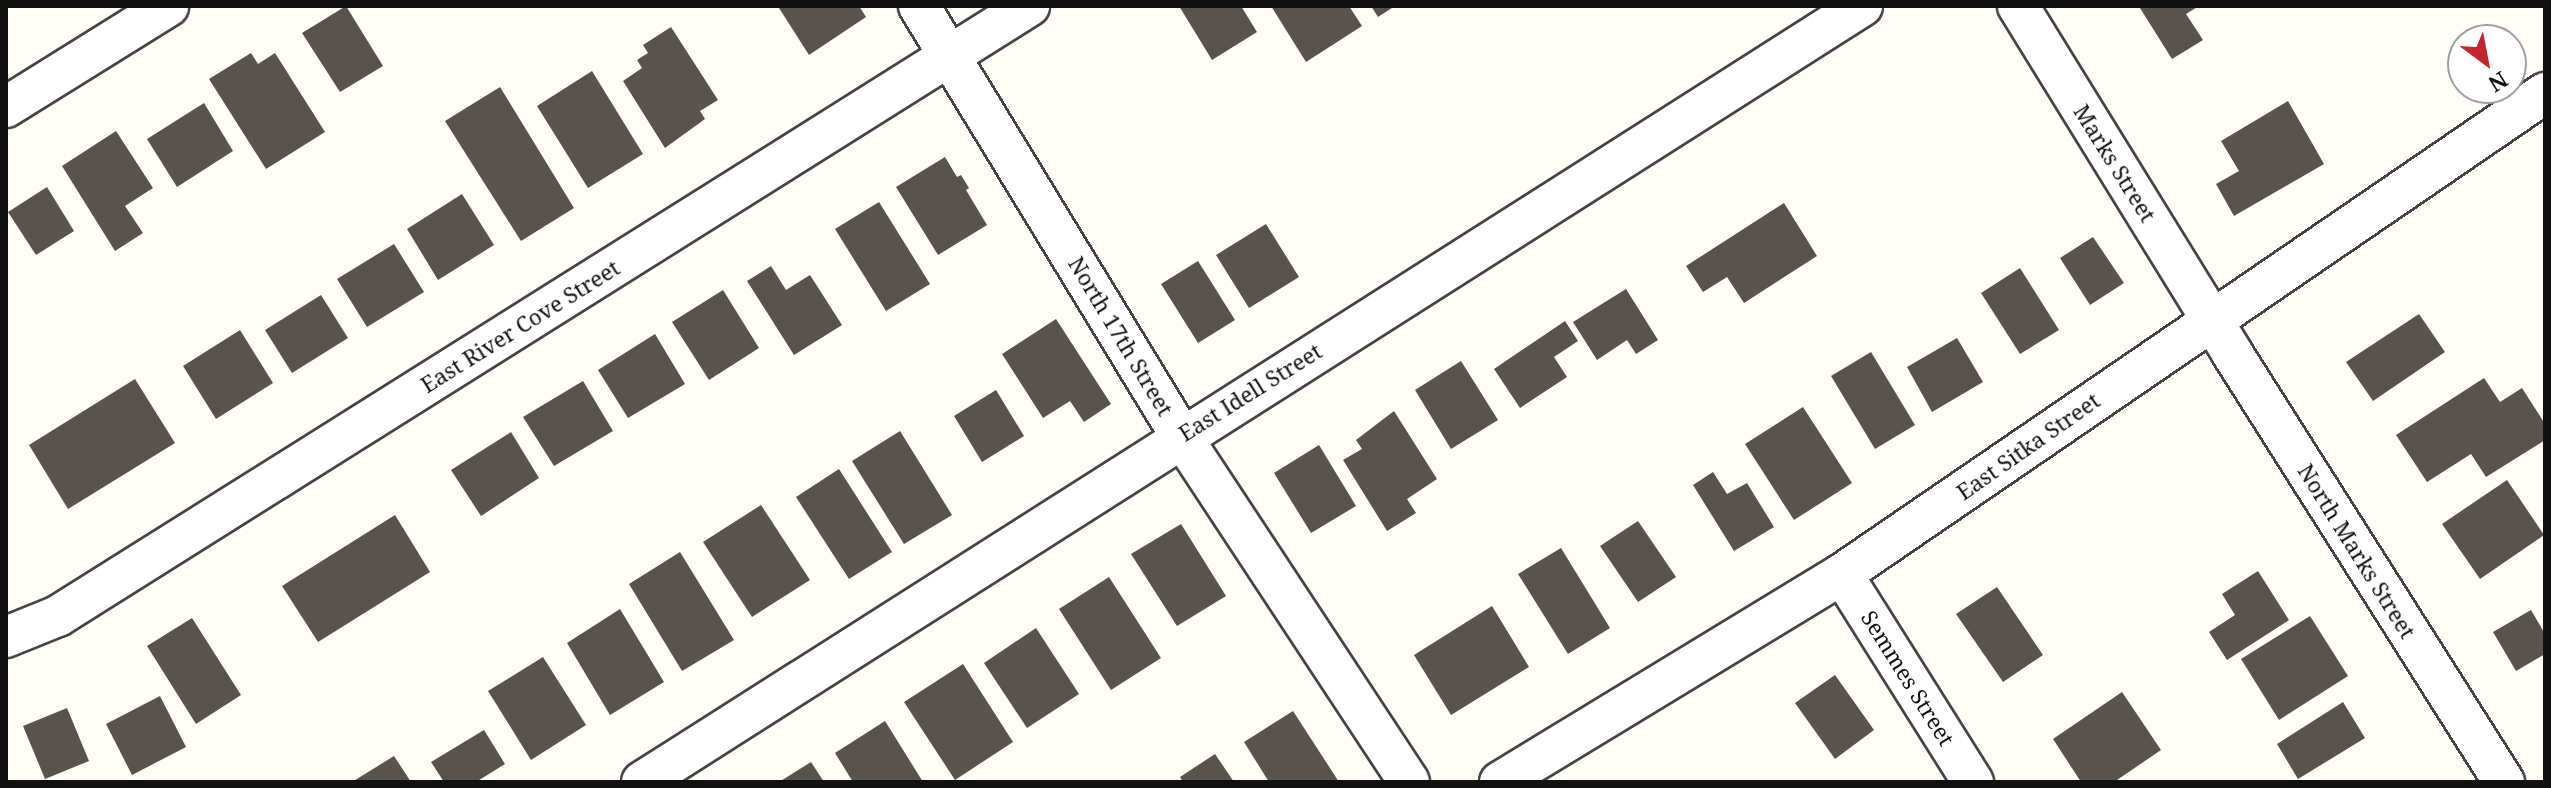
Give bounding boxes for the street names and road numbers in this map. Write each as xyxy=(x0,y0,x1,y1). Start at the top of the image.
street label: Marks Street xyxy=(2068,100,2162,226)
street label: North 17th Street xyxy=(1063,252,1179,420)
street label: East River Cove Street xyxy=(416,254,624,398)
street label: East Idell Street xyxy=(1174,337,1326,447)
street label: East Sitka Street xyxy=(1951,387,2105,505)
street label: North Marks Street xyxy=(2293,459,2421,643)
street label: Semmes Street xyxy=(1856,606,1960,750)

